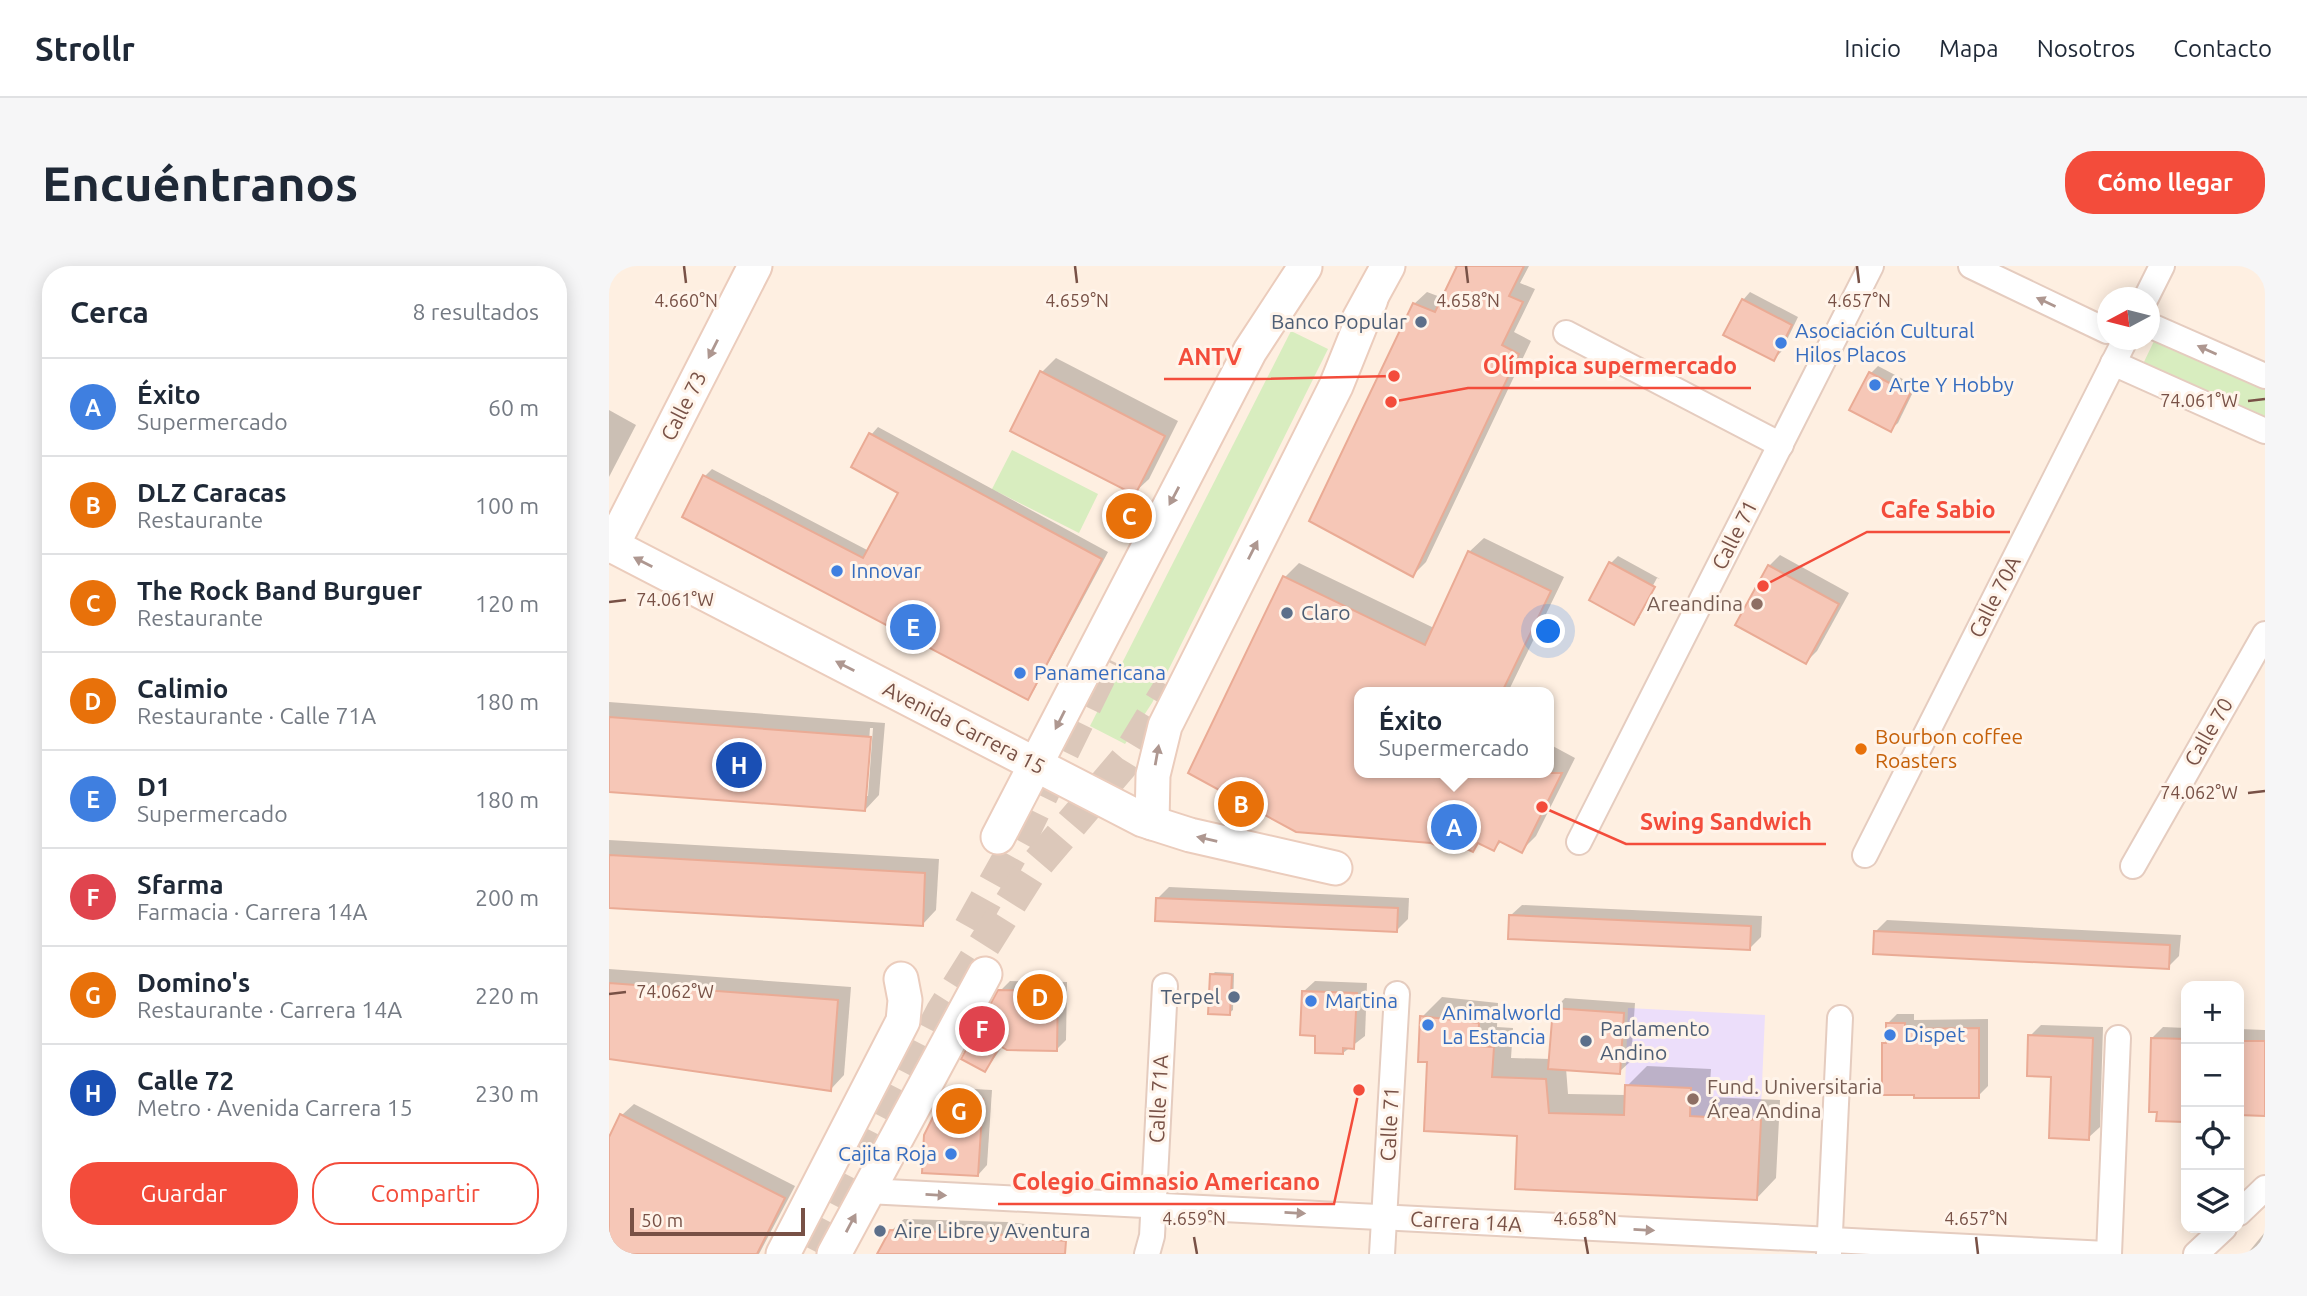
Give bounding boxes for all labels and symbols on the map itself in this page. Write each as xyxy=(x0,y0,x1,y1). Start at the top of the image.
north arrow xyxy=(2097,287,2160,350)
text: 4.660°N xyxy=(654,290,718,310)
text: 4.659°N xyxy=(1045,290,1109,310)
text: 4.658°N xyxy=(1436,290,1500,310)
text: 4.657°N xyxy=(1827,290,1891,310)
one-way arrow xyxy=(2036,296,2056,307)
place label: Banco Popular xyxy=(1271,309,1407,333)
marker: Banco Popular xyxy=(1413,314,1429,330)
place label: Asociación Cultural Hilos Placos xyxy=(1795,318,1975,366)
callout: ANTV xyxy=(1164,335,1256,379)
marker: Asociación Cultural Hilos Placos xyxy=(1773,335,1789,351)
one-way arrow xyxy=(708,339,719,359)
text: ANTV xyxy=(1178,344,1242,369)
callout: Olímpica supermercado xyxy=(1468,344,1751,388)
one-way arrow xyxy=(2197,344,2217,356)
text: Olímpica supermercado xyxy=(1483,353,1737,378)
street label: Calle 73 xyxy=(655,367,711,444)
place label: Arte Y Hobby xyxy=(1889,372,2014,396)
marker: Arte Y Hobby xyxy=(1867,377,1883,393)
text: 74.061°W xyxy=(2160,390,2238,410)
one-way arrow xyxy=(1169,486,1180,506)
callout: Cafe Sabio xyxy=(1867,488,2010,532)
pin: C xyxy=(1106,490,1152,542)
street label: Calle 71 xyxy=(1706,496,1762,573)
text: Cafe Sabio xyxy=(1880,497,1996,522)
one-way arrow xyxy=(1248,540,1259,560)
street label: Calle 70A xyxy=(1963,551,2025,641)
one-way arrow xyxy=(632,556,652,568)
place label: Innovar xyxy=(851,558,922,582)
marker: Innovar xyxy=(829,563,845,579)
text: 74.061°W xyxy=(636,589,714,609)
place label: Areandina xyxy=(1647,591,1743,615)
marker: Areandina xyxy=(1749,596,1765,612)
place label: Claro xyxy=(1301,600,1350,624)
pin: E xyxy=(890,601,936,653)
marker: Claro xyxy=(1279,605,1295,621)
your location xyxy=(1531,614,1565,648)
place label: Panamericana xyxy=(1034,660,1166,684)
one-way arrow xyxy=(834,661,854,673)
marker: Panamericana xyxy=(1012,665,1028,681)
street label: Avenida Carrera 15 xyxy=(879,676,1049,778)
street label: Calle 70 xyxy=(2179,693,2237,770)
one-way arrow xyxy=(1054,711,1066,731)
place label: Bourbon coffee Roasters xyxy=(1875,724,2023,772)
pin: H xyxy=(716,739,762,791)
marker: Bourbon coffee Roasters xyxy=(1853,741,1869,757)
one-way arrow xyxy=(1152,744,1163,766)
pin: B xyxy=(1218,778,1264,830)
text: 74.062°W xyxy=(2160,782,2238,802)
callout: Swing Sandwich xyxy=(1626,800,1826,844)
pin: A xyxy=(1431,801,1477,853)
text: Swing Sandwich xyxy=(1640,809,1812,834)
one-way arrow xyxy=(1195,833,1217,844)
pin: D xyxy=(1017,971,1063,1023)
text: 74.062°W xyxy=(636,981,714,1001)
place label: Terpel xyxy=(1160,984,1220,1008)
place label: Martina xyxy=(1325,988,1398,1012)
marker: Terpel xyxy=(1226,989,1242,1005)
marker: Martina xyxy=(1303,993,1319,1009)
place label: Animalworld La Estancia xyxy=(1442,1000,1561,1048)
pin: F xyxy=(959,1003,1005,1055)
place label: Parlamento Andino xyxy=(1600,1016,1710,1064)
marker: Animalworld La Estancia xyxy=(1420,1017,1436,1033)
place label: Dispet xyxy=(1904,1022,1965,1046)
marker: Dispet xyxy=(1882,1027,1898,1043)
marker: Parlamento Andino xyxy=(1578,1033,1594,1049)
street label: Calle 71A xyxy=(1144,1054,1172,1144)
place label: Fund. Universitaria Área Andina xyxy=(1707,1074,1882,1122)
pin: G xyxy=(936,1085,982,1137)
street label: Calle 71 xyxy=(1375,1086,1403,1162)
marker: Fund. Universitaria Área Andina xyxy=(1685,1091,1701,1107)
place label: Cajita Roja xyxy=(838,1141,937,1165)
marker: Cajita Roja xyxy=(943,1146,959,1162)
callout: Colegio Gimnasio Americano xyxy=(998,1160,1334,1204)
text: Colegio Gimnasio Americano xyxy=(1012,1169,1320,1194)
one-way arrow xyxy=(925,1189,947,1200)
scale bar xyxy=(630,1205,805,1237)
street label: Carrera 14A xyxy=(1409,1206,1523,1236)
one-way arrow xyxy=(1284,1207,1306,1218)
text: 4.659°N xyxy=(1162,1208,1226,1228)
text: 4.658°N xyxy=(1553,1208,1617,1228)
text: 4.657°N xyxy=(1944,1208,2008,1228)
one-way arrow xyxy=(845,1213,857,1232)
place label: Aire Libre y Aventura xyxy=(894,1218,1091,1242)
marker: Aire Libre y Aventura xyxy=(872,1223,888,1239)
one-way arrow xyxy=(1633,1225,1655,1236)

